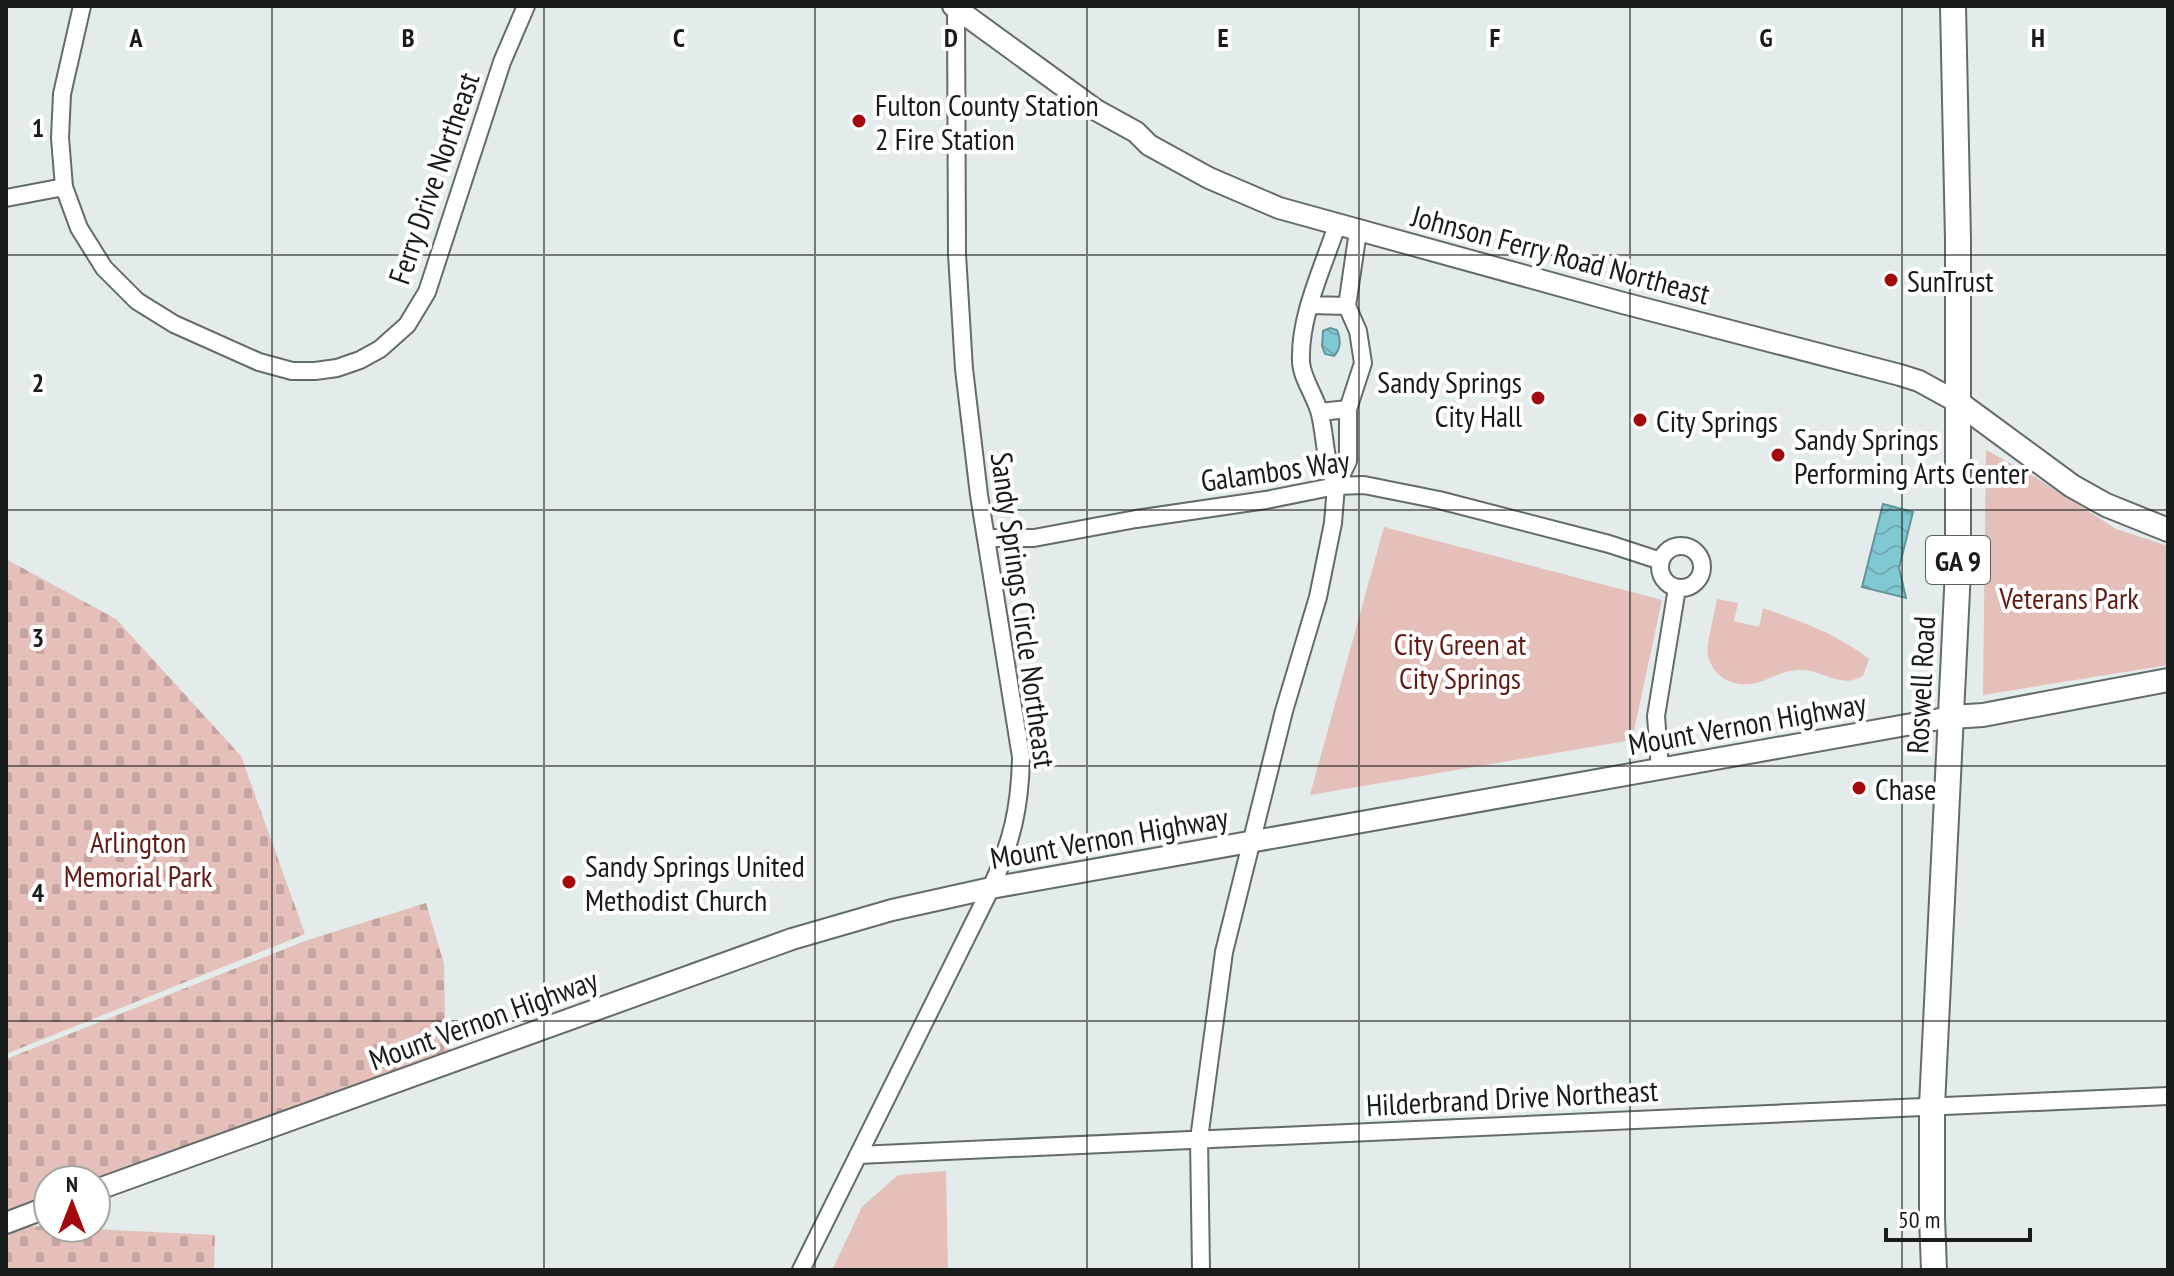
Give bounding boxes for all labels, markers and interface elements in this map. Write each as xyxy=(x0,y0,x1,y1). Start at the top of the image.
text: A xyxy=(128,21,143,54)
text: B xyxy=(402,21,415,54)
text: C xyxy=(673,21,685,54)
text: D xyxy=(944,21,958,54)
text: E xyxy=(1217,21,1229,54)
text: F xyxy=(1490,21,1501,54)
text: G xyxy=(1759,21,1773,54)
text: H xyxy=(2031,21,2045,54)
street label: Ferry Drive Northeast xyxy=(379,66,488,289)
place label: Fulton County Station 2 Fire Station xyxy=(875,85,1099,158)
text: 1 xyxy=(32,111,44,144)
marker: Fulton County Station 2 Fire Station xyxy=(850,112,868,130)
street label: Johnson Ferry Road Northeast xyxy=(1407,195,1715,313)
place label: SunTrust xyxy=(1907,261,1994,300)
marker: SunTrust xyxy=(1882,271,1900,289)
place label: Sandy Springs City Hall xyxy=(1377,362,1522,435)
text: 2 xyxy=(32,366,44,399)
marker: Sandy Springs City Hall xyxy=(1529,389,1547,407)
place label: City Springs xyxy=(1656,401,1778,440)
marker: City Springs xyxy=(1631,411,1649,429)
place label: Sandy Springs Performing Arts Center xyxy=(1794,419,2029,492)
street label: Galambos Way xyxy=(1198,440,1353,500)
marker: Sandy Springs Performing Arts Center xyxy=(1769,446,1787,464)
street label: Sandy Springs Circle Northeast xyxy=(983,450,1066,771)
road number: GA 9 xyxy=(1926,536,1990,584)
park label: Veterans Park xyxy=(1998,578,2139,617)
street label: Roswell Road xyxy=(1897,615,1943,755)
text: 3 xyxy=(32,621,44,654)
park label: City Green at City Springs xyxy=(1394,624,1527,697)
street label: Mount Vernon Highway xyxy=(1625,683,1870,763)
place label: Chase xyxy=(1875,769,1936,808)
marker: Chase xyxy=(1850,779,1868,797)
street label: Mount Vernon Highway xyxy=(987,797,1232,877)
park label: Arlington Memorial Park xyxy=(64,822,213,895)
place label: Sandy Springs United Methodist Church xyxy=(585,846,805,919)
marker: Sandy Springs United Methodist Church xyxy=(560,873,578,891)
text: 4 xyxy=(32,876,45,909)
street label: Mount Vernon Highway xyxy=(363,959,603,1078)
street label: Hilderbrand Drive Northeast xyxy=(1365,1070,1660,1124)
north arrow xyxy=(32,1164,112,1244)
text: N xyxy=(66,1170,78,1198)
scale bar xyxy=(1886,1192,2030,1242)
text: 50 m xyxy=(1898,1204,1940,1235)

